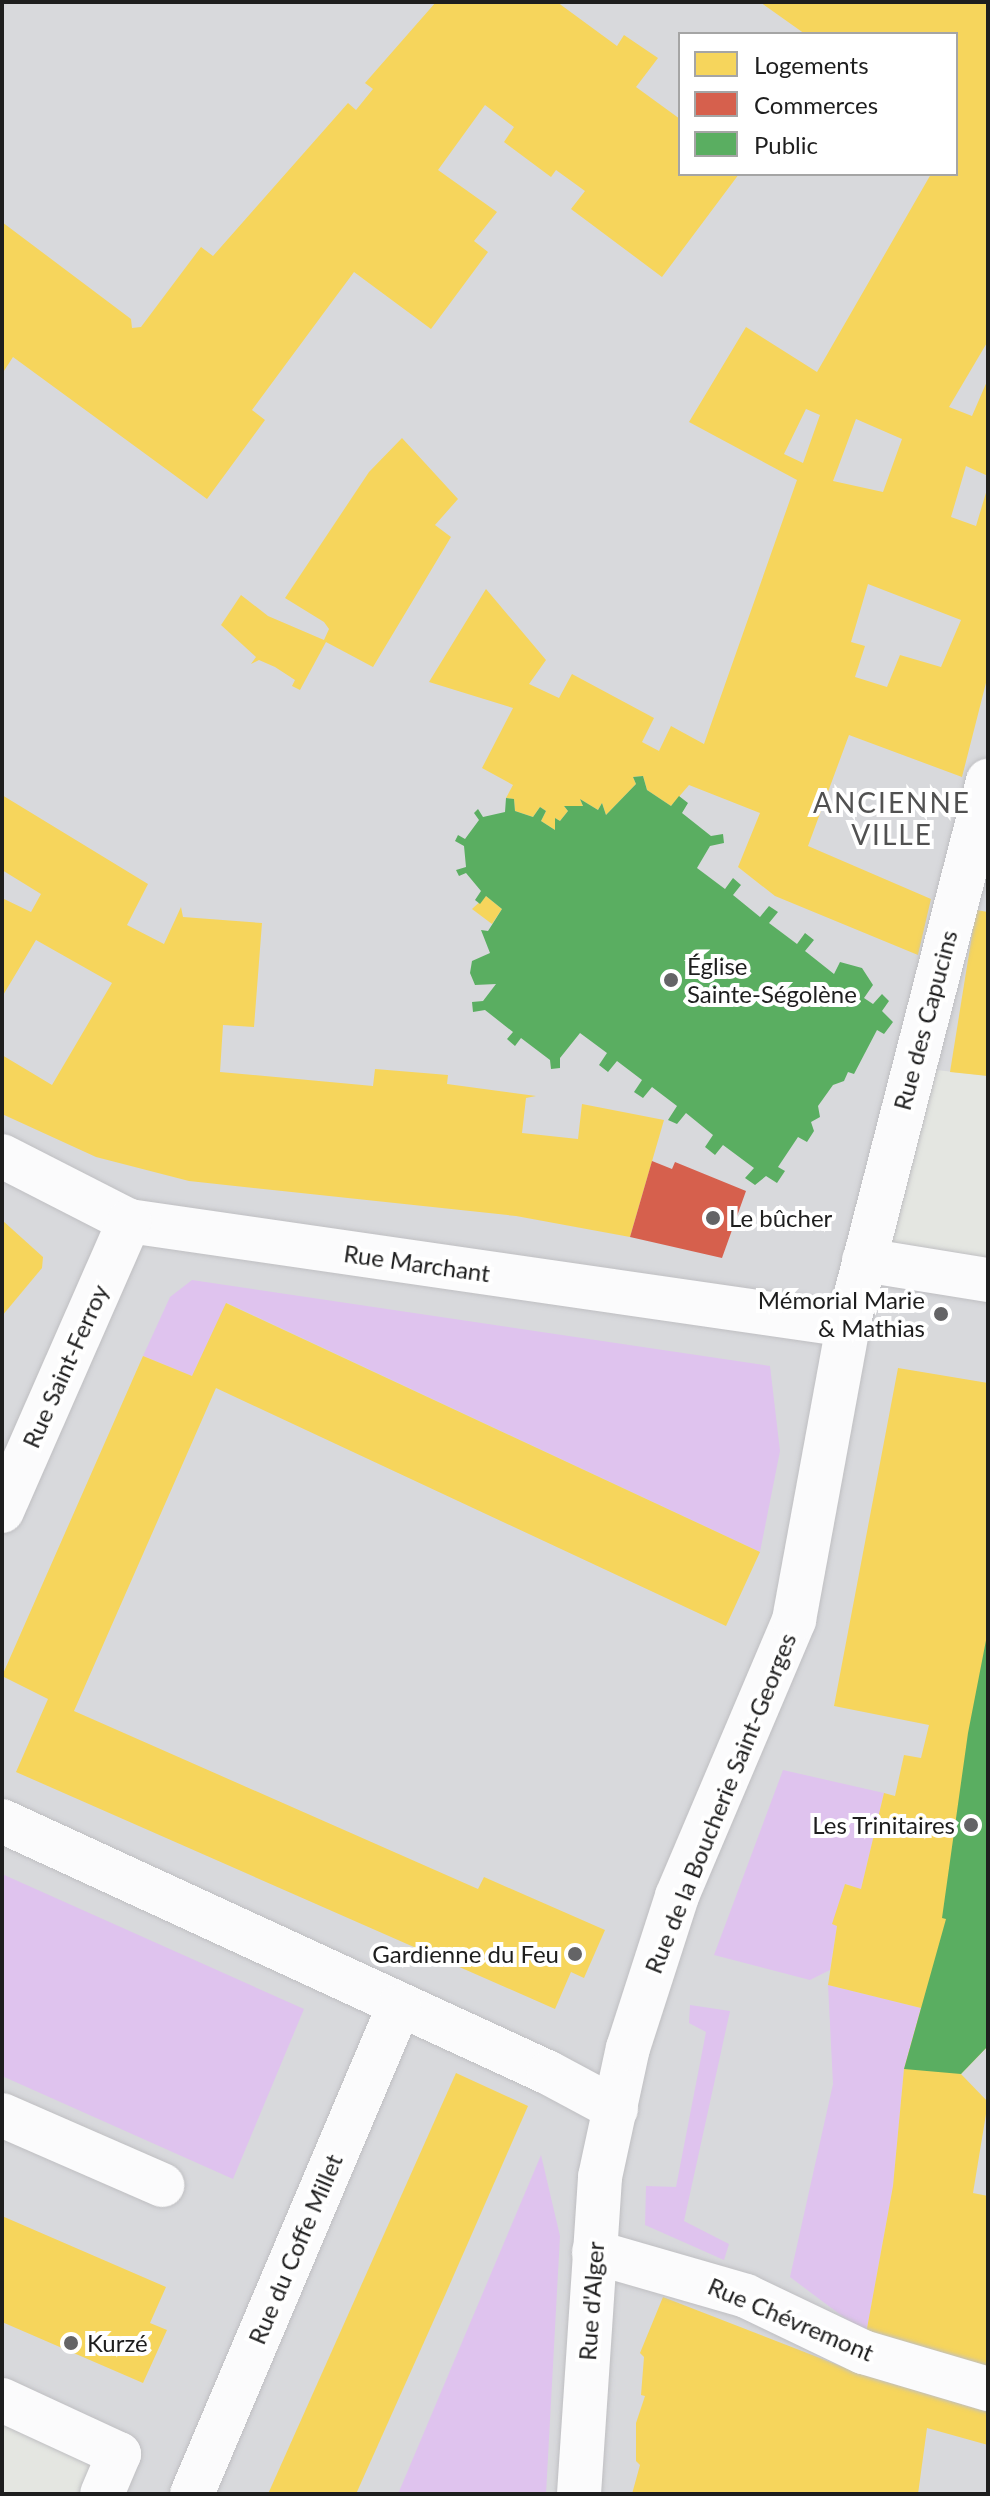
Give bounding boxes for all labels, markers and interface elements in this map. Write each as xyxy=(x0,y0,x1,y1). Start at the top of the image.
legend xyxy=(678,32,958,176)
text: Logements xyxy=(754,50,869,79)
text: Commerces xyxy=(754,90,878,119)
text: Public xyxy=(754,130,818,159)
district label: ANCIENNE VILLE xyxy=(813,785,971,851)
street label: Rue des Capucins xyxy=(887,927,963,1113)
place label: Église Sainte-Ségolène xyxy=(687,952,857,1008)
marker: Église Sainte-Ségolène xyxy=(662,971,680,989)
place label: Le bûcher xyxy=(729,1204,832,1232)
marker: Le bûcher xyxy=(704,1209,722,1227)
street label: Rue Marchant xyxy=(342,1238,492,1288)
street label: Rue Saint-Ferroy xyxy=(16,1280,114,1452)
place label: Mémorial Marie & Mathias xyxy=(758,1286,925,1342)
marker: Mémorial Marie & Mathias xyxy=(932,1305,950,1323)
street label: Rue de la Boucherie Saint-Georges xyxy=(638,1629,802,1977)
place label: Les Trinitaires xyxy=(812,1811,955,1839)
marker: Les Trinitaires xyxy=(962,1816,980,1834)
place label: Gardienne du Feu xyxy=(372,1940,559,1968)
marker: Gardienne du Feu xyxy=(566,1945,584,1963)
street label: Rue du Coffe Millet xyxy=(242,2150,348,2348)
street label: Rue d'Alger xyxy=(572,2241,610,2361)
street label: Rue Chévremont xyxy=(704,2271,878,2367)
place label: Kurzé xyxy=(87,2329,148,2357)
marker: Kurzé xyxy=(62,2334,80,2352)

